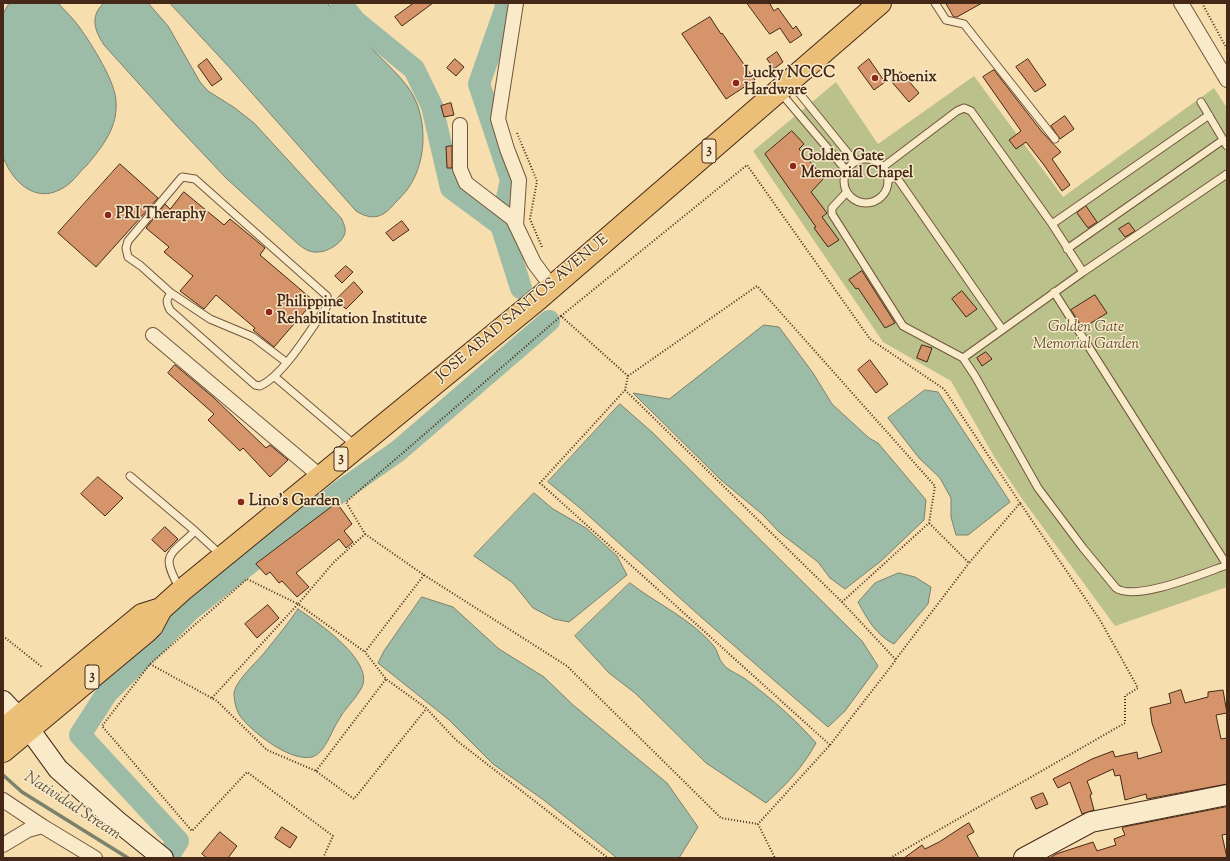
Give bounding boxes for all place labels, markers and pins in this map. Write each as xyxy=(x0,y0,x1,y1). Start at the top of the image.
place label: Lucky NCCC Hardware xyxy=(744,65,835,100)
place label: Phoenix xyxy=(883,69,937,87)
marker: Phoenix xyxy=(870,73,880,83)
marker: Lucky NCCC Hardware xyxy=(731,78,741,88)
place label: Golden Gate Memorial Chapel xyxy=(801,148,913,183)
marker: Golden Gate Memorial Chapel xyxy=(788,161,798,171)
place label: PRI Theraphy xyxy=(116,206,206,224)
marker: PRI Theraphy xyxy=(103,210,113,220)
place label: Philippine Rehabilitation Institute xyxy=(277,294,427,329)
marker: Philippine Rehabilitation Institute xyxy=(264,307,274,317)
place label: Lino's Garden xyxy=(249,493,340,511)
marker: Lino's Garden xyxy=(236,497,246,507)

